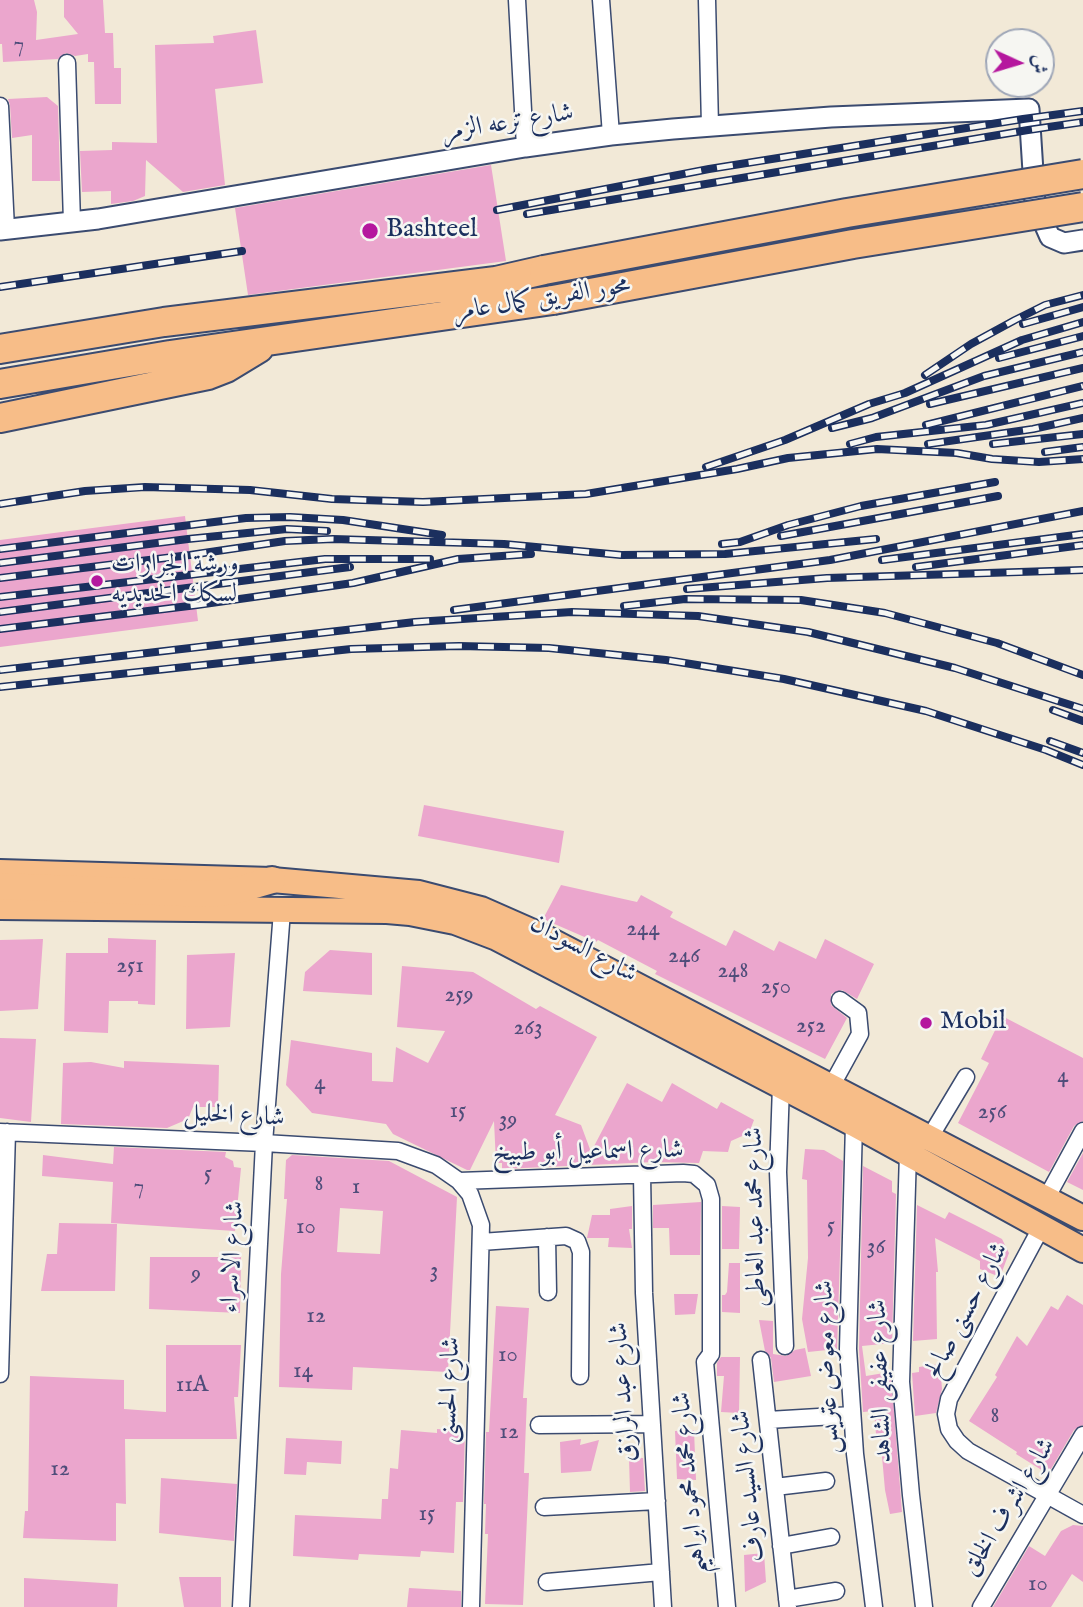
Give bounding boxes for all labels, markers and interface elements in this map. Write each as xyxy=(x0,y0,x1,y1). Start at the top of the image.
north arrow xyxy=(985,28,1055,98)
house number: 7 xyxy=(14,32,24,60)
text: ش xyxy=(1026,54,1052,75)
street label: شارع ترعه الزمر xyxy=(440,98,576,150)
place label: Bashteel xyxy=(386,215,477,247)
marker: Bashteel xyxy=(360,221,380,241)
street label: محور الفريق كمال عامر xyxy=(451,271,633,329)
place label: ورشة الجرارات لسكك الحديديه xyxy=(111,550,239,612)
marker: ورشة الجرارات لسكك الحديديه xyxy=(89,573,105,589)
street label: شارع السودان xyxy=(524,909,642,991)
house number: 244 xyxy=(626,916,660,944)
house number: 246 xyxy=(668,943,700,971)
house number: 251 xyxy=(116,953,144,981)
house number: 248 xyxy=(717,958,749,986)
house number: 250 xyxy=(761,974,791,1002)
house number: 259 xyxy=(444,982,474,1010)
place label: Mobil xyxy=(940,1007,1006,1039)
house number: 252 xyxy=(796,1013,826,1041)
house number: 263 xyxy=(513,1015,543,1043)
marker: Mobil xyxy=(918,1015,934,1031)
house number: 4 xyxy=(1057,1063,1069,1091)
house number: 4 xyxy=(314,1070,326,1098)
house number: 15 xyxy=(450,1098,466,1126)
street label: شارع الخليل xyxy=(183,1099,285,1135)
house number: 256 xyxy=(978,1099,1006,1127)
house number: 39 xyxy=(499,1107,517,1135)
street label: شارع محمد عبد العاطى xyxy=(740,1127,774,1307)
street label: شارع اسماعيل أبو طبيخ xyxy=(492,1136,684,1170)
house number: 5 xyxy=(204,1161,212,1189)
house number: 8 xyxy=(314,1171,324,1199)
house number: 7 xyxy=(134,1174,144,1202)
house number: 1 xyxy=(352,1174,360,1202)
street label: شارع الاسراء xyxy=(215,1200,253,1314)
house number: 5 xyxy=(827,1213,835,1241)
house number: 10 xyxy=(296,1214,316,1242)
house number: 36 xyxy=(867,1234,885,1262)
street label: شارع حسنى صالح xyxy=(919,1238,1017,1384)
house number: 3 xyxy=(430,1258,438,1286)
house number: 9 xyxy=(191,1261,201,1289)
street label: شارع معوض عتريس xyxy=(810,1280,848,1454)
street label: شارع عفيفى الشاهد xyxy=(864,1299,900,1463)
house number: 12 xyxy=(306,1303,326,1331)
street label: شارع عبد الرازق xyxy=(605,1321,645,1463)
street label: شارع الحسنى xyxy=(434,1336,468,1444)
house number: 10 xyxy=(498,1342,518,1370)
house number: 14 xyxy=(293,1358,313,1386)
house number: 11A xyxy=(176,1372,208,1400)
street label: شارع محمد محمود ابراهيم xyxy=(667,1390,715,1576)
house number: 8 xyxy=(990,1403,1000,1431)
street label: شارع السيد عارف xyxy=(727,1409,773,1563)
house number: 12 xyxy=(499,1419,519,1447)
street label: شارع اشرف الخلق xyxy=(956,1433,1064,1583)
house number: 12 xyxy=(50,1456,70,1484)
house number: 15 xyxy=(419,1501,435,1529)
house number: 10 xyxy=(1028,1571,1048,1599)

